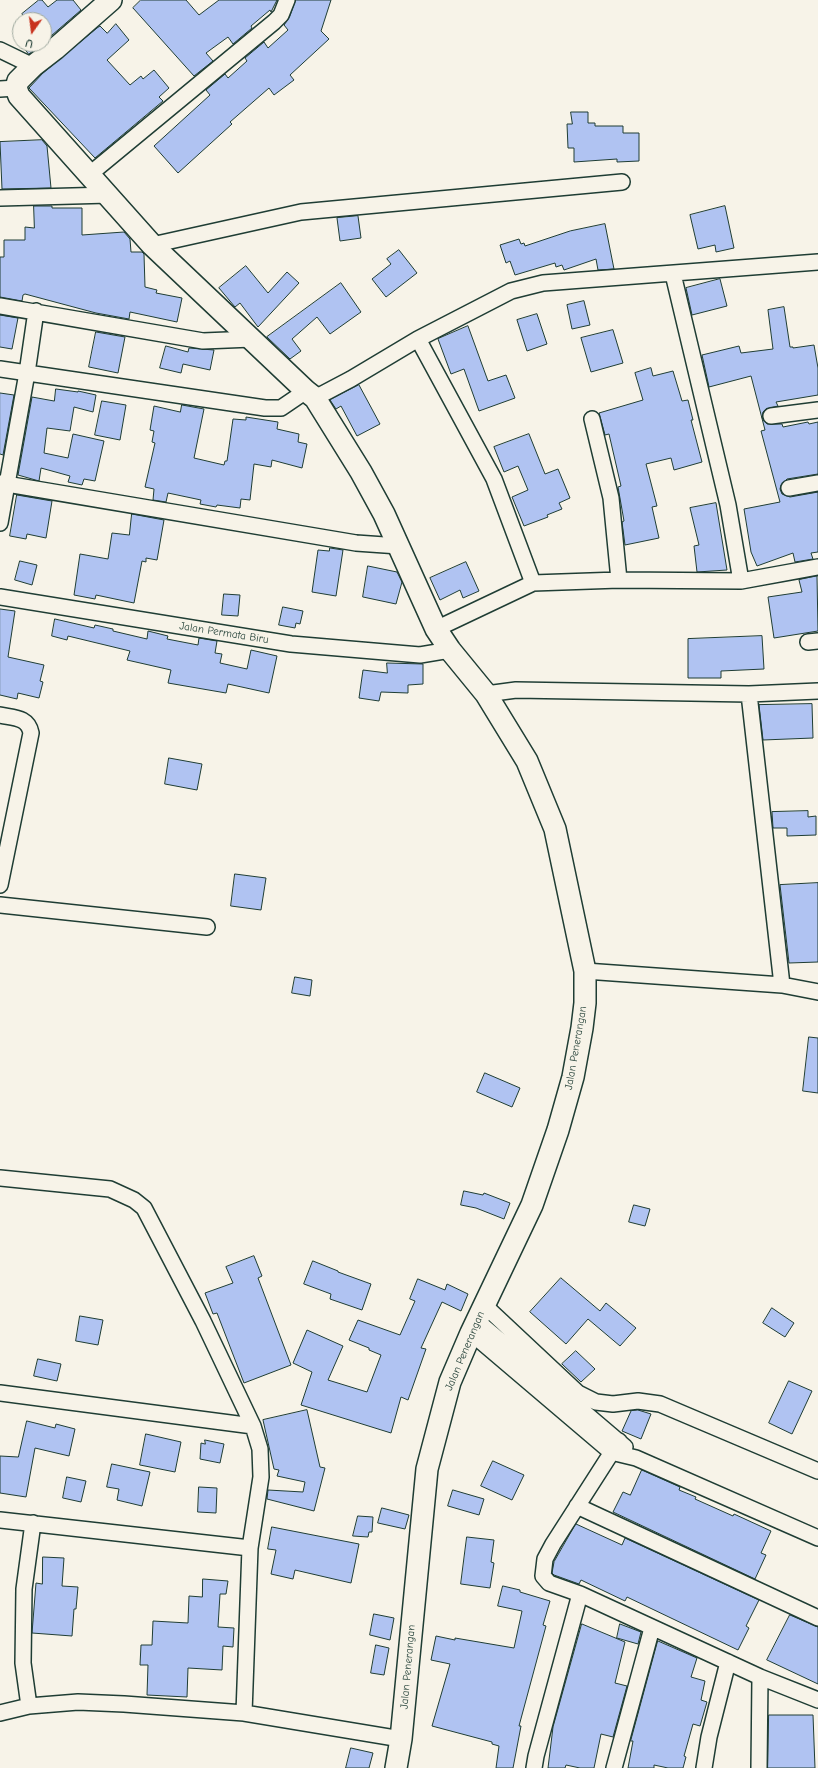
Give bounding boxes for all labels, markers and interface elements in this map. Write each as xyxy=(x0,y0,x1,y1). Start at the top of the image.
north arrow xyxy=(12,12,52,52)
text: U xyxy=(24,36,34,50)
street label: Jalan Permata Biru xyxy=(178,619,270,647)
street label: Jalan Penerangan xyxy=(562,1005,590,1091)
street label: Jalan Penerangan xyxy=(442,1309,488,1393)
street label: Jalan Penerangan xyxy=(398,1624,418,1710)

